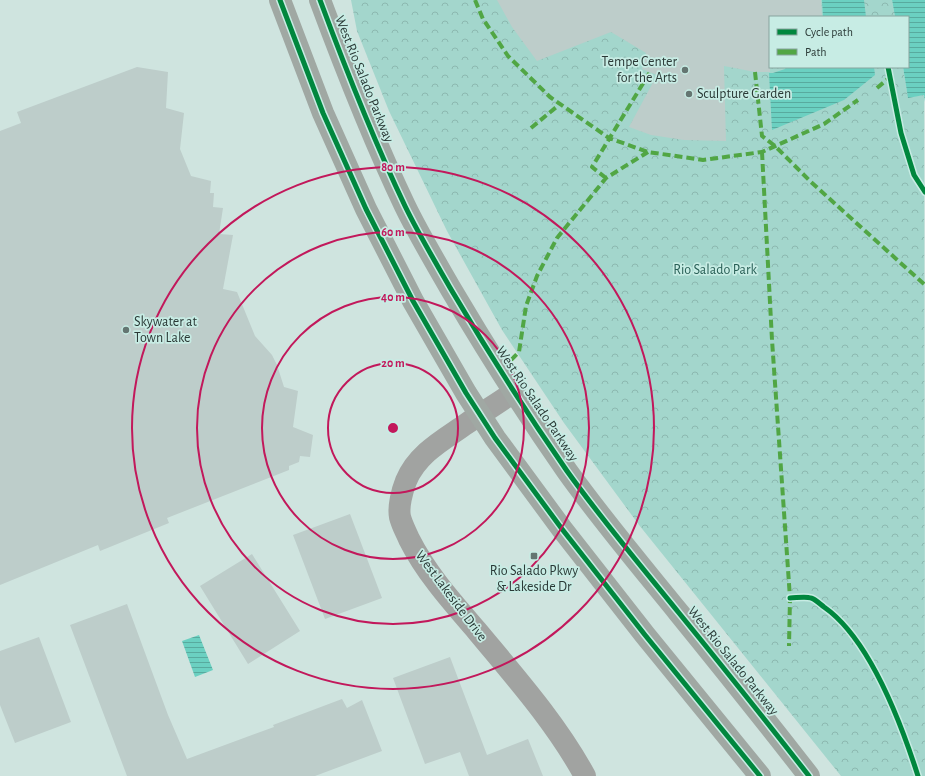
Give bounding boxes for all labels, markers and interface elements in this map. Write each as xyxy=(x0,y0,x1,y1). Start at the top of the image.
street label: West Rio Salado Parkway xyxy=(332,14,396,144)
legend xyxy=(769,16,909,68)
text: Cycle path xyxy=(805,26,853,39)
text: Path xyxy=(805,46,827,58)
place label: Tempe Center for the Arts xyxy=(602,55,677,85)
marker: Tempe Center for the Arts xyxy=(680,65,690,75)
place label: Sculpture Garden xyxy=(697,87,791,101)
marker: Sculpture Garden xyxy=(684,89,694,99)
text: 80 m xyxy=(381,161,405,173)
text: 60 m xyxy=(381,226,405,238)
park label: Rio Salado Park xyxy=(673,263,757,277)
text: 40 m xyxy=(381,291,405,303)
place label: Skywater at Town Lake xyxy=(134,315,198,345)
marker: Skywater at Town Lake xyxy=(121,325,131,335)
street label: West Rio Salado Parkway xyxy=(493,344,581,464)
text: 20 m xyxy=(381,357,405,369)
centre of rings xyxy=(386,421,400,435)
street label: West Lakeside Drive xyxy=(413,548,489,644)
marker: Rio Salado Pkwy & Lakeside Dr xyxy=(529,551,539,561)
place label: Rio Salado Pkwy & Lakeside Dr xyxy=(490,564,578,594)
street label: West Rio Salado Parkway xyxy=(685,604,781,718)

